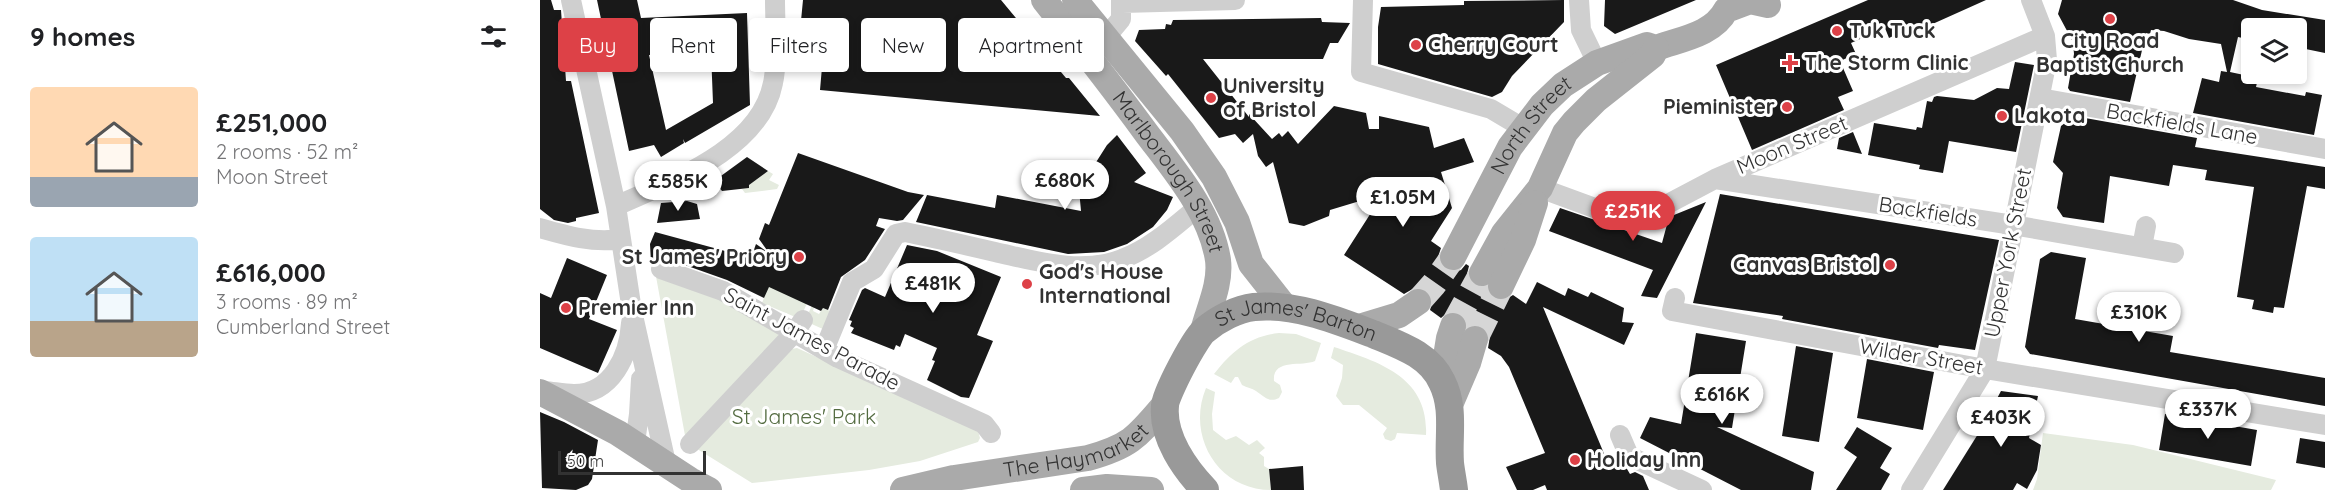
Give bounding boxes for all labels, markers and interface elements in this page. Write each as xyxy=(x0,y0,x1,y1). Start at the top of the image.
marker: City Road Baptist Church xyxy=(2103,12,2117,26)
place label: Tuk Tuck xyxy=(1849,17,1936,43)
chip: Buy xyxy=(558,18,638,72)
chip: Rent xyxy=(650,18,737,72)
chip: Filters xyxy=(749,18,849,72)
chip: New xyxy=(861,18,946,72)
chip: Apartment xyxy=(958,18,1104,72)
map controls xyxy=(2241,18,2307,84)
button: layers xyxy=(2241,18,2307,84)
text: 9 homes xyxy=(30,20,135,53)
icon: filters xyxy=(477,20,510,53)
marker: Tuk Tuck xyxy=(1830,24,1844,38)
place label: City Road Baptist Church xyxy=(2036,27,2184,77)
place label: Cherry Court xyxy=(1428,31,1559,57)
marker: Cherry Court xyxy=(1409,38,1423,52)
place label: The Storm Clinic xyxy=(1804,49,1968,75)
marker: The Storm Clinic xyxy=(1781,54,1799,72)
street label: North Street xyxy=(1484,69,1576,178)
place label: University of Bristol xyxy=(1223,72,1324,122)
street label: Marlborough Street xyxy=(1107,85,1230,255)
marker: University of Bristol xyxy=(1204,91,1218,105)
place label: Pieminister xyxy=(1663,93,1775,119)
street label: Backfields Lane xyxy=(2104,97,2260,149)
marker: Pieminister xyxy=(1780,100,1794,114)
place label: Lakota xyxy=(2014,102,2085,128)
text: £251,000 xyxy=(216,106,327,139)
street label: Moon Street xyxy=(1732,109,1851,179)
marker: Lakota xyxy=(1995,109,2009,123)
icon: home xyxy=(78,111,150,183)
text: 2 rooms · 52 m² xyxy=(216,139,358,164)
pin: £680K xyxy=(1023,160,1107,211)
pin: £585K xyxy=(636,161,720,212)
text: Moon Street xyxy=(216,164,328,189)
street label: Upper York Street xyxy=(1978,166,2036,340)
text: £680K xyxy=(1035,167,1095,192)
text: £585K xyxy=(648,168,708,193)
pin: £1.05M xyxy=(1354,177,1452,228)
text: £1.05M xyxy=(1370,184,1436,209)
street label: Backfields xyxy=(1877,190,1979,232)
pin: £251K xyxy=(1591,191,1675,242)
text: £251K xyxy=(1605,198,1661,223)
place label: St James' Priory xyxy=(622,243,787,269)
marker: St James' Priory xyxy=(792,250,806,264)
place label: Canvas Bristol xyxy=(1733,251,1878,277)
text: £616,000 xyxy=(216,256,326,289)
place label: God's House International xyxy=(1039,258,1171,308)
marker: Canvas Bristol xyxy=(1883,258,1897,272)
icon: home xyxy=(78,261,150,333)
pin: £481K xyxy=(891,263,975,314)
text: £481K xyxy=(905,270,961,295)
marker: God's House International xyxy=(1020,277,1034,291)
street label: Saint James Parade xyxy=(720,281,905,396)
text: 3 rooms · 89 m² xyxy=(216,289,358,314)
street label: St James' Barton xyxy=(1210,292,1381,346)
pin: £310K xyxy=(2097,292,2181,343)
place label: Premier Inn xyxy=(578,294,694,320)
text: £310K xyxy=(2111,299,2167,324)
marker: Premier Inn xyxy=(559,301,573,315)
text: Cumberland Street xyxy=(216,314,390,339)
street label: Wilder Street xyxy=(1857,332,1985,380)
pin: £616K xyxy=(1680,374,1764,425)
text: £616K xyxy=(1694,381,1750,406)
pin: £337K xyxy=(2166,389,2250,440)
text: £337K xyxy=(2179,396,2237,421)
pin: £403K xyxy=(1959,397,2043,448)
park label: St James' Park xyxy=(732,403,876,429)
text: £403K xyxy=(1971,404,2031,429)
street label: The Haymarket xyxy=(1001,417,1154,483)
place label: Holiday Inn xyxy=(1587,446,1701,472)
scale bar xyxy=(558,448,706,476)
text: 50 m xyxy=(567,451,604,471)
marker: Holiday Inn xyxy=(1568,453,1582,467)

